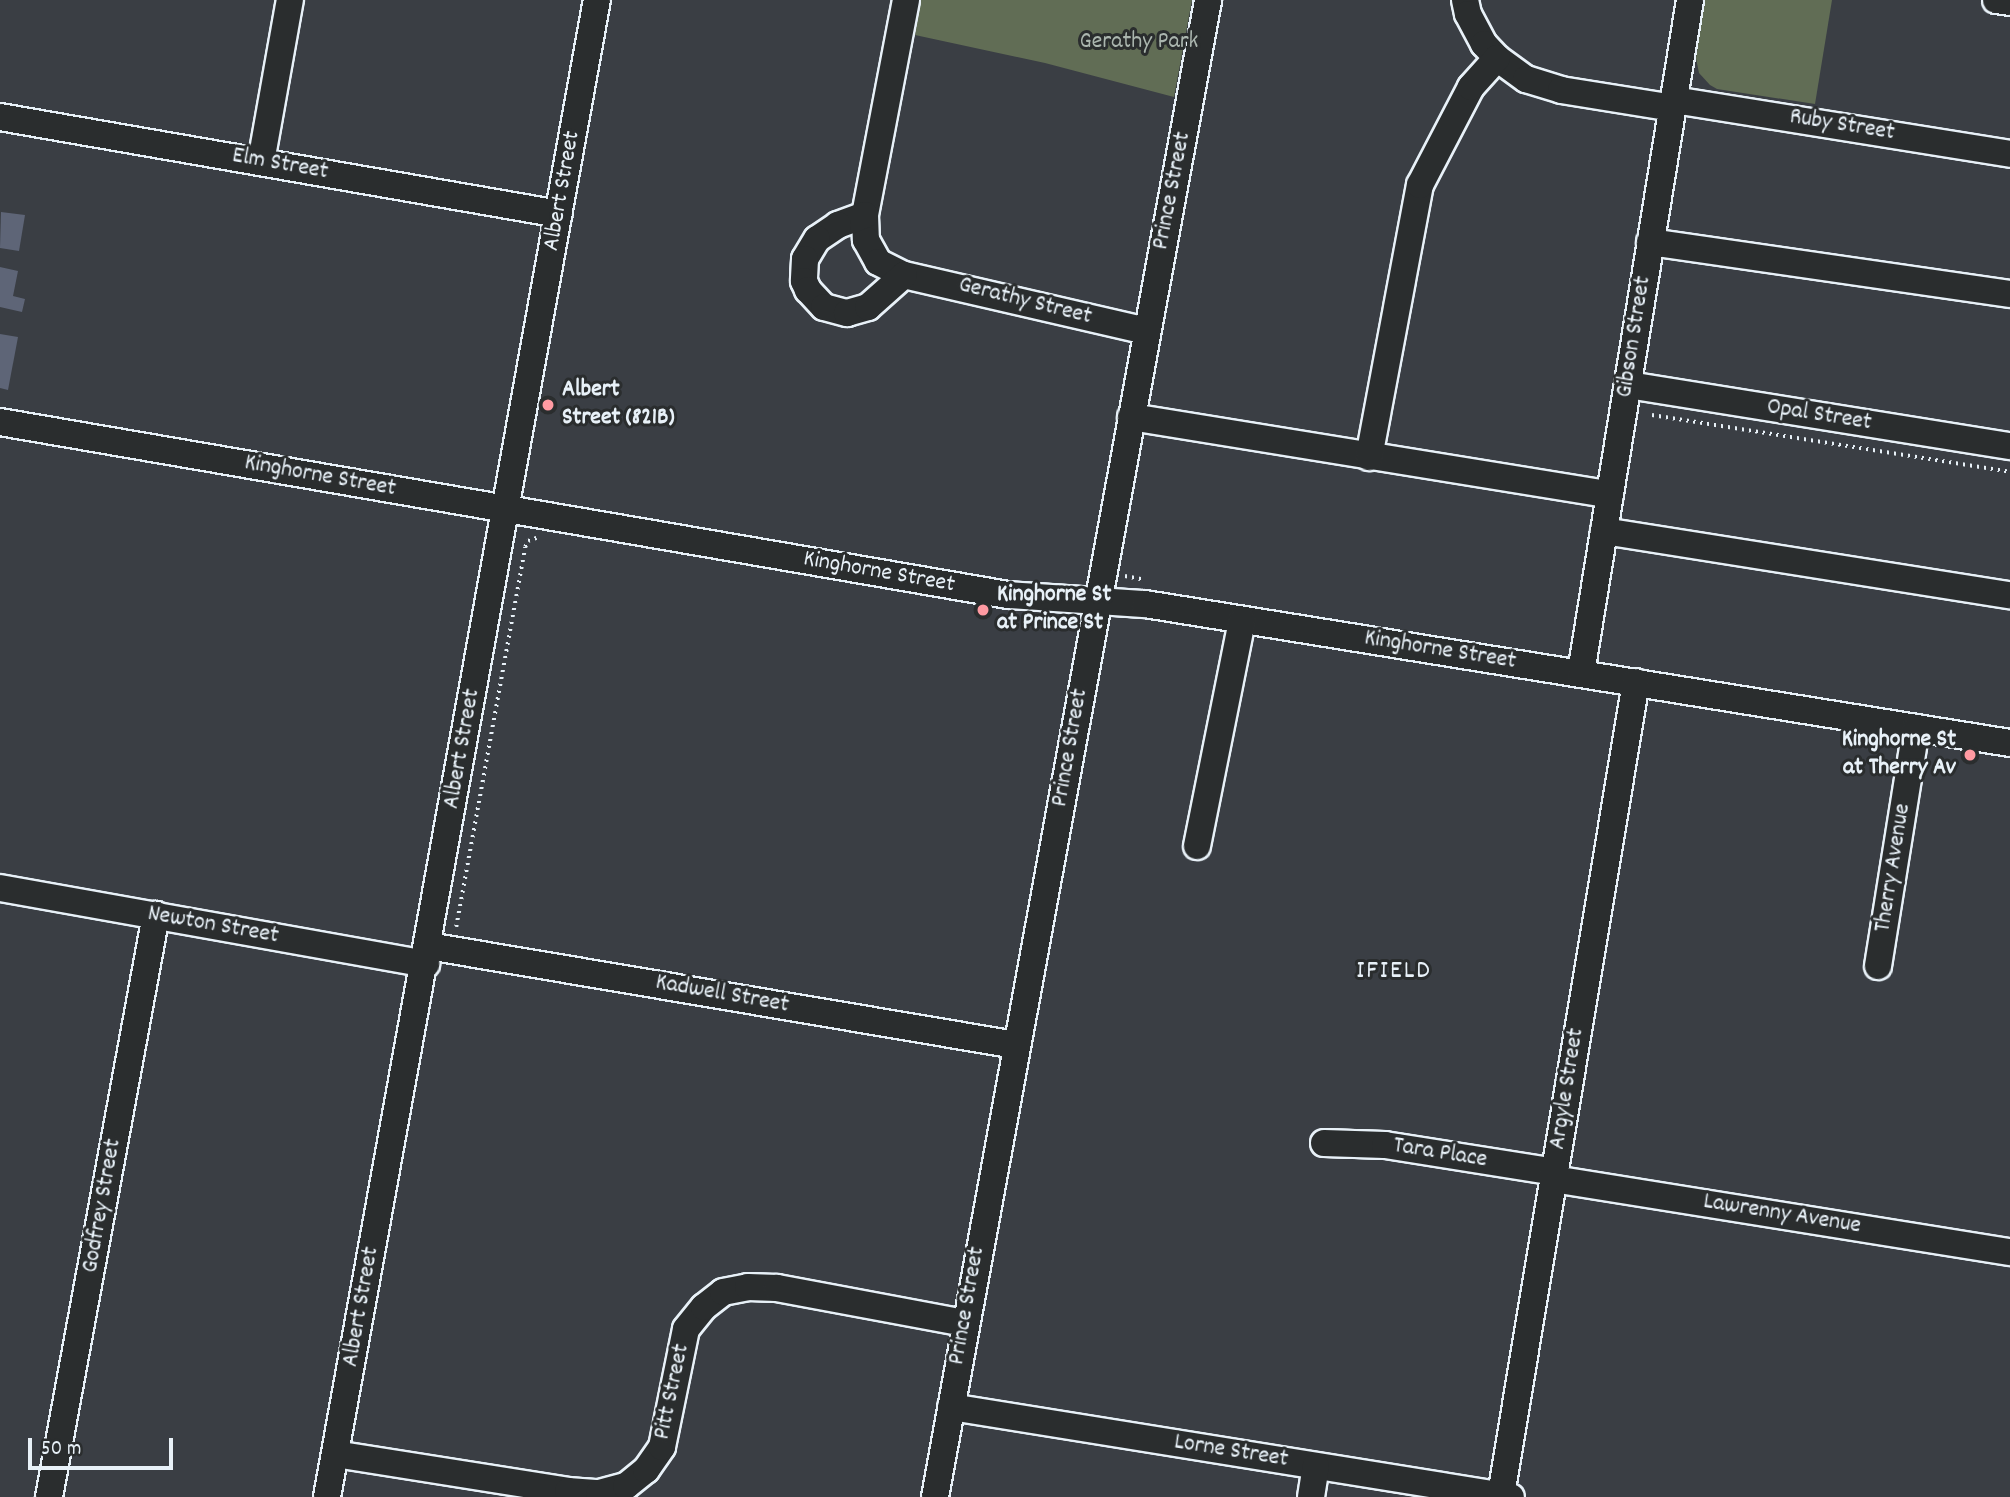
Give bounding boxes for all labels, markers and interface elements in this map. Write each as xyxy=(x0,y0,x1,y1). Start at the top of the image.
park label: Gerathy Park xyxy=(1080,29,1198,57)
street label: Ruby Street xyxy=(1787,103,1897,149)
street label: Albert Street xyxy=(538,129,588,253)
street label: Prince Street xyxy=(1147,130,1199,252)
street label: Elm Street xyxy=(230,142,330,188)
street label: Gerathy Street xyxy=(955,272,1095,332)
street label: Gibson Street xyxy=(1611,274,1659,400)
place label: Albert Street (821B) xyxy=(562,377,675,433)
street label: Opal Street xyxy=(1765,394,1873,438)
marker: Albert Street (821B) xyxy=(540,397,556,413)
street label: Kinghorne Street xyxy=(242,450,398,504)
street label: Kinghorne Street xyxy=(801,546,957,600)
place label: Kinghorne St at Prince St xyxy=(997,582,1111,638)
marker: Kinghorne St at Prince St xyxy=(975,602,991,618)
street label: Kinghorne Street xyxy=(1362,625,1518,677)
street label: Albert Street xyxy=(438,687,488,811)
street label: Prince Street xyxy=(1046,687,1096,809)
place label: Kinghorne St at Therry Av xyxy=(1842,727,1956,783)
marker: Kinghorne St at Therry Av xyxy=(1962,747,1978,763)
street label: Therry Avenue xyxy=(1870,802,1918,934)
street label: Newton Street xyxy=(145,900,281,952)
district label: IFIELD xyxy=(1357,956,1431,988)
street label: Kadwell Street xyxy=(653,969,791,1021)
street label: Argyle Street xyxy=(1544,1026,1592,1152)
street label: Tara Place xyxy=(1391,1132,1489,1176)
street label: Godfrey Street xyxy=(77,1137,129,1275)
street label: Lawrenny Avenue xyxy=(1701,1188,1863,1242)
street label: Albert Street xyxy=(337,1245,387,1369)
street label: Prince Street xyxy=(943,1245,993,1367)
street label: Pitt Street xyxy=(649,1342,697,1442)
scale bar xyxy=(32,1424,177,1468)
street label: Lorne Street xyxy=(1172,1429,1290,1475)
text: 50 m xyxy=(41,1435,81,1465)

